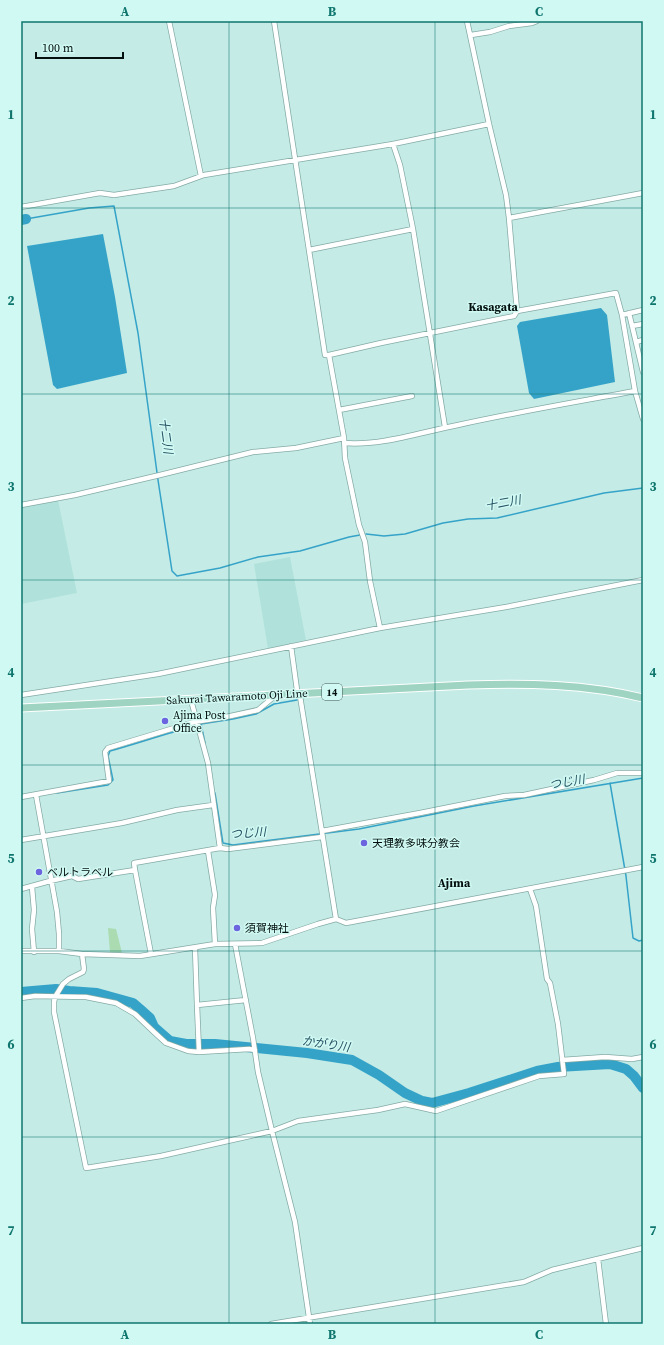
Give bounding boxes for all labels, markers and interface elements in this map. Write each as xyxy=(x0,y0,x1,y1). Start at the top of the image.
text: A xyxy=(121,3,130,20)
text: B xyxy=(328,3,337,20)
text: C xyxy=(535,3,543,20)
scale bar xyxy=(36,34,123,60)
text: 100 m xyxy=(42,40,74,56)
text: 1 xyxy=(7,106,15,123)
text: 1 xyxy=(649,106,657,123)
text: 2 xyxy=(7,292,15,309)
text: 2 xyxy=(649,292,657,309)
district label: Kasagata xyxy=(468,299,518,315)
water label: 十二川 xyxy=(156,417,177,457)
text: 3 xyxy=(7,478,15,495)
text: 3 xyxy=(649,478,657,495)
water label: 十二川 xyxy=(484,491,524,514)
text: 4 xyxy=(7,664,15,681)
text: 4 xyxy=(649,664,657,681)
road number: 14 xyxy=(322,684,342,700)
street label: Sakurai Tawaramoto Oji Line xyxy=(166,686,308,708)
place label: Ajima Post Office xyxy=(173,708,226,736)
marker: Ajima Post Office xyxy=(160,716,170,726)
water label: つじ川 xyxy=(548,771,588,793)
water label: つじ川 xyxy=(229,824,269,842)
place label: 天理教多味分教会 xyxy=(372,836,460,851)
marker: 天理教多味分教会 xyxy=(359,838,369,848)
text: 5 xyxy=(7,850,15,867)
text: 5 xyxy=(649,850,657,867)
place label: ベルトラベル xyxy=(47,865,113,880)
marker: ベルトラベル xyxy=(34,867,44,877)
district label: Ajima xyxy=(438,875,471,891)
place label: 須賀神社 xyxy=(245,921,289,936)
marker: 須賀神社 xyxy=(232,923,242,933)
water label: かがり川 xyxy=(301,1033,353,1056)
text: 6 xyxy=(7,1036,15,1053)
text: 6 xyxy=(649,1036,657,1053)
text: 7 xyxy=(7,1222,15,1239)
text: 7 xyxy=(649,1222,657,1239)
text: A xyxy=(121,1326,130,1343)
text: B xyxy=(328,1326,337,1343)
text: C xyxy=(535,1326,543,1343)

